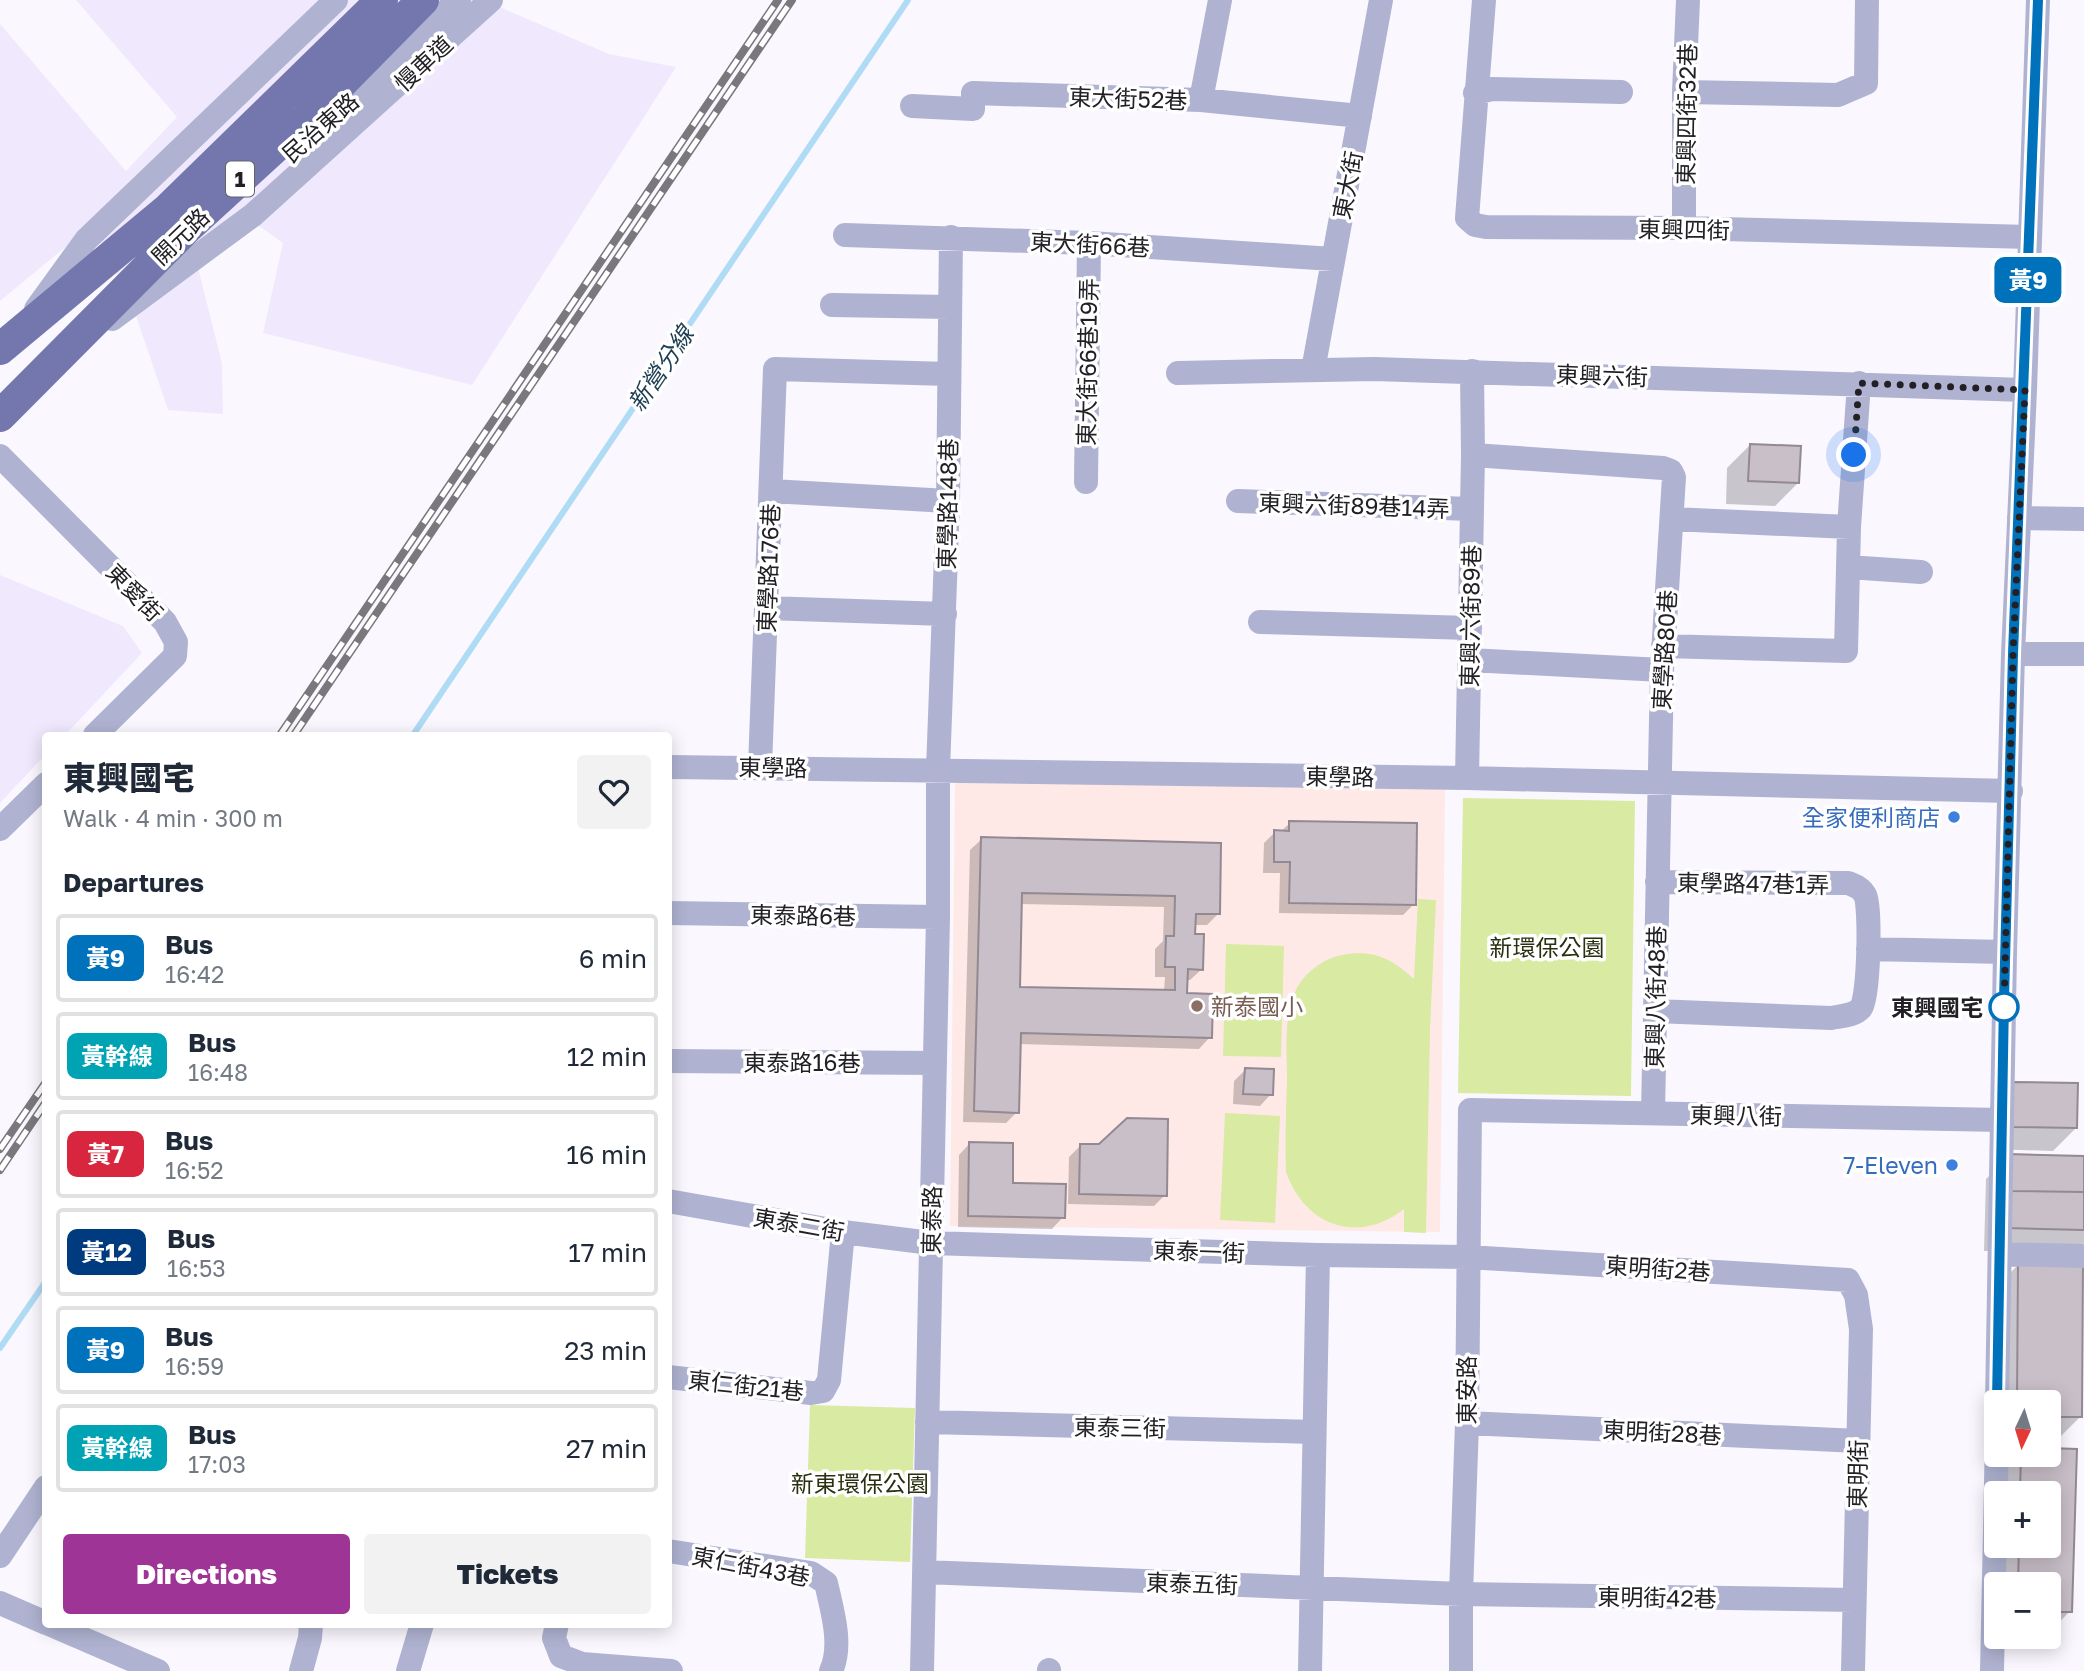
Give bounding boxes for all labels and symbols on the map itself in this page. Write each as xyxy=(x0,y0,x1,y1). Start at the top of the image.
street label: 慢車道 xyxy=(388,29,458,97)
street label: 東興四街32巷 xyxy=(1671,43,1701,185)
street label: 東大街52巷 xyxy=(1068,82,1188,114)
street label: 民治東路 xyxy=(276,86,364,168)
street label: 東大街 xyxy=(1327,148,1367,222)
road number: 1 xyxy=(226,162,254,196)
street label: 開元路 xyxy=(145,202,215,270)
street label: 東興四街 xyxy=(1638,214,1730,244)
street label: 東大街66巷 xyxy=(1029,227,1151,261)
line badge: 黃9 xyxy=(1996,257,2060,303)
street label: 東大街66巷19弄 xyxy=(1072,278,1102,446)
water label: 新營分線 xyxy=(621,318,701,416)
street label: 東興六街 xyxy=(1556,359,1648,391)
your location xyxy=(1836,437,1871,472)
street label: 東學路148巷 xyxy=(932,438,962,570)
street label: 東興六街89巷14弄 xyxy=(1258,488,1450,522)
street label: 東學路176巷 xyxy=(752,503,784,633)
street label: 東興六街89巷 xyxy=(1455,544,1485,688)
street label: 東愛街 xyxy=(101,557,169,627)
street label: 東學路80巷 xyxy=(1647,589,1681,711)
street label: 東學路 xyxy=(738,752,808,782)
street label: 東學路 xyxy=(1305,761,1375,791)
place label: 全家便利商店 xyxy=(1802,803,1940,831)
marker: 全家便利商店 xyxy=(1946,809,1962,825)
street label: 東學路47巷1弄 xyxy=(1677,868,1829,898)
street label: 東泰路6巷 xyxy=(750,900,856,930)
street label: 東興八街48巷 xyxy=(1640,925,1670,1069)
park label: 新環保公園 xyxy=(1490,933,1605,961)
place label: 新泰國小 xyxy=(1211,992,1303,1020)
marker: 東興國宅 xyxy=(1989,992,2019,1022)
place label: 東興國宅 xyxy=(1891,993,1983,1021)
marker: 新泰國小 xyxy=(1189,998,1205,1014)
street label: 東泰路16巷 xyxy=(743,1048,861,1076)
street label: 東興八街 xyxy=(1690,1100,1782,1130)
place label: 7-Eleven xyxy=(1843,1151,1938,1179)
marker: 7-Eleven xyxy=(1944,1157,1960,1173)
street label: 東泰路 xyxy=(916,1185,946,1255)
street label: 東泰二街 xyxy=(751,1202,847,1246)
street label: 東泰一街 xyxy=(1153,1235,1245,1267)
street label: 東明街2巷 xyxy=(1604,1250,1712,1286)
street label: 東安路 xyxy=(1452,1356,1480,1425)
street label: 東仁街21巷 xyxy=(687,1365,805,1405)
north arrow xyxy=(1984,1390,2062,1466)
street label: 東泰三街 xyxy=(1074,1412,1166,1442)
street label: 東明街28巷 xyxy=(1602,1415,1722,1449)
street label: 東明街 xyxy=(1842,1439,1872,1509)
park label: 新東環保公園 xyxy=(791,1469,929,1497)
street label: 東仁街43巷 xyxy=(690,1541,812,1591)
street label: 東泰五街 xyxy=(1146,1567,1238,1599)
street label: 東明街42巷 xyxy=(1597,1582,1717,1612)

